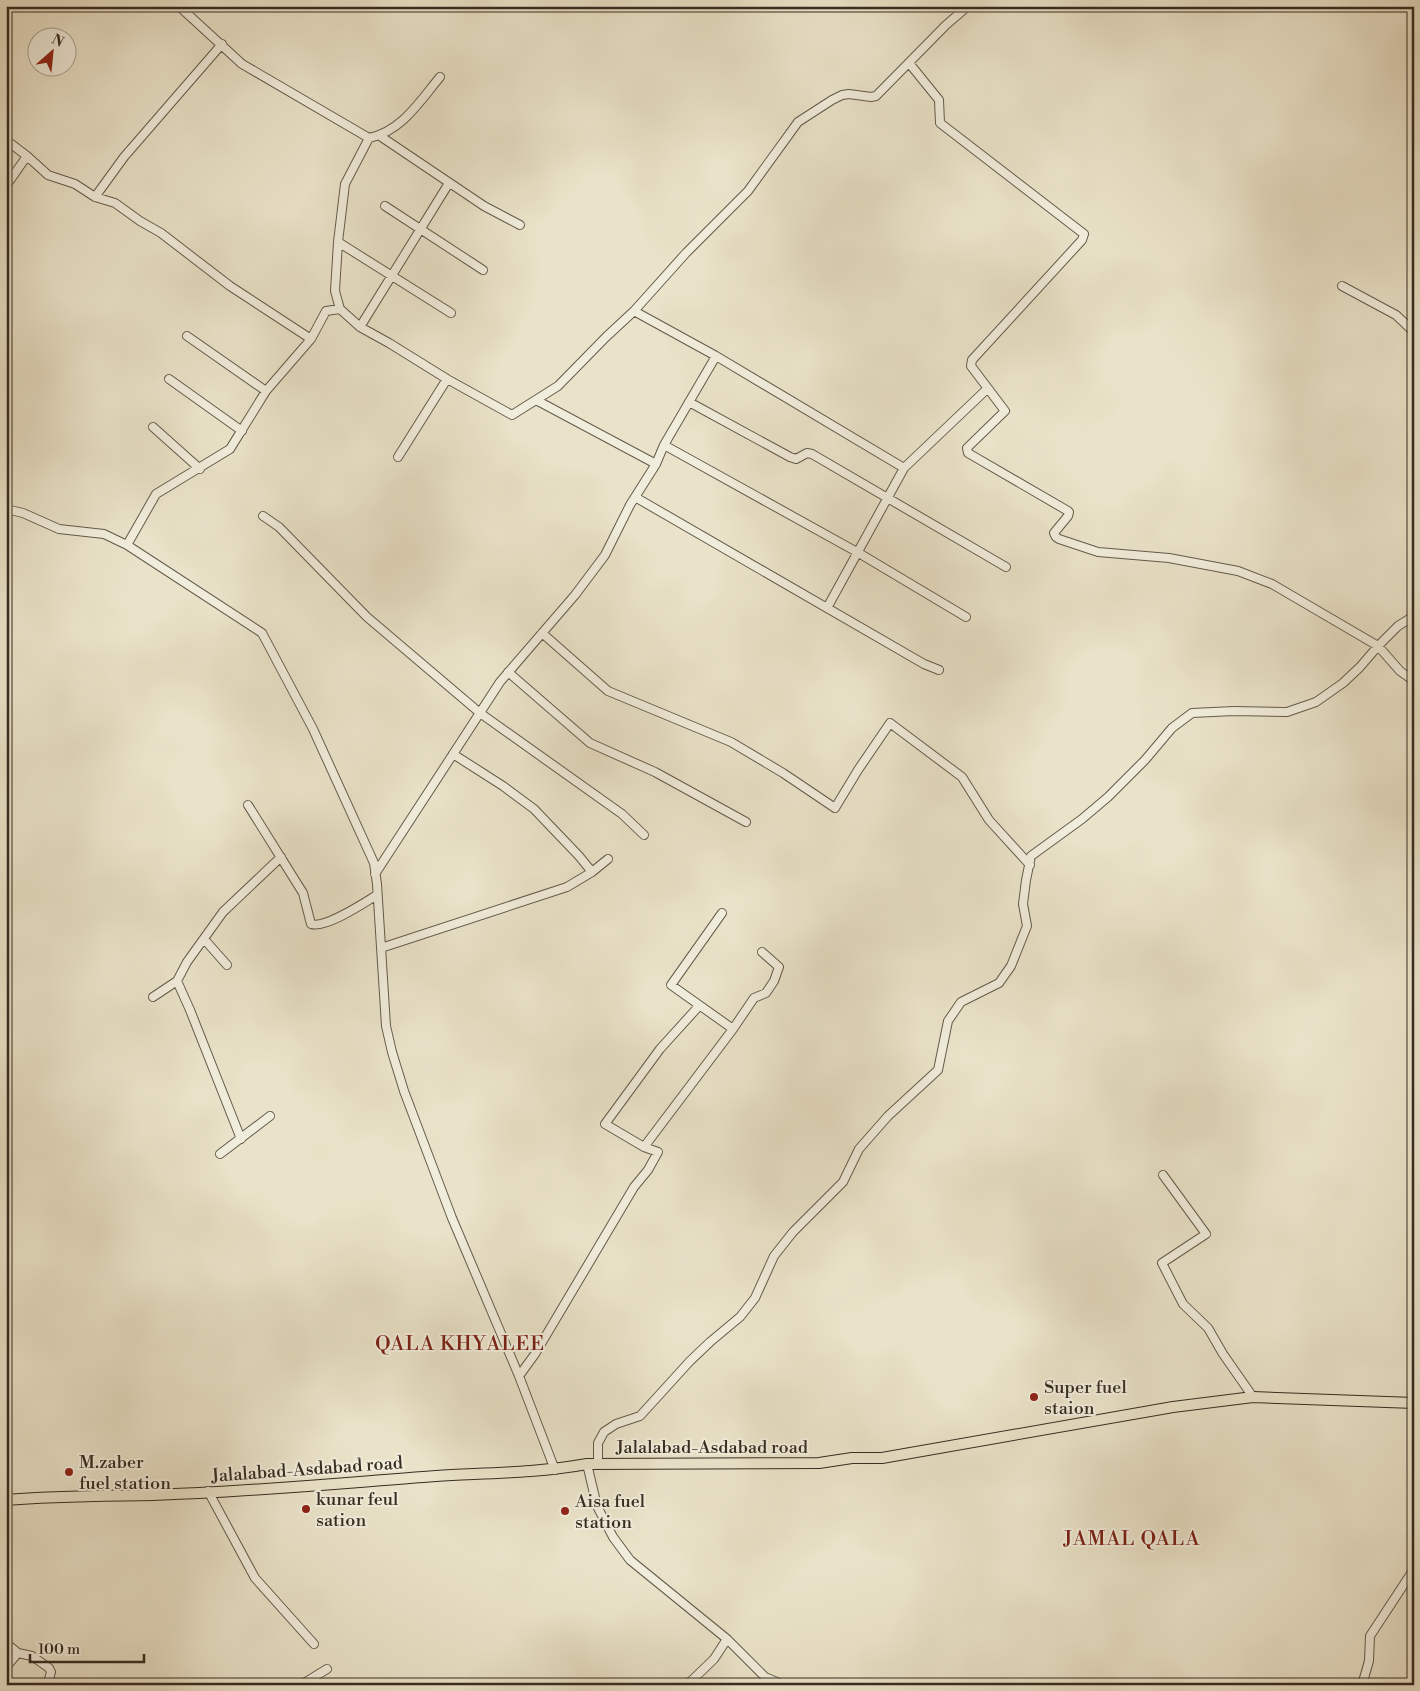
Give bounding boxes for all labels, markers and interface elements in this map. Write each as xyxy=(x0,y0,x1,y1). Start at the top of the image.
north arrow xyxy=(28,28,78,78)
text: N xyxy=(48,31,66,52)
district label: QALA KHYALEE xyxy=(375,1332,545,1357)
place label: Super fuel staion xyxy=(1044,1376,1127,1420)
marker: Super fuel staion xyxy=(1028,1391,1040,1403)
street label: Jalalabad-Asdabad road xyxy=(615,1436,809,1459)
place label: M.zaber fuel station xyxy=(79,1451,171,1495)
street label: Jalalabad-Asdabad road xyxy=(209,1451,404,1488)
marker: M.zaber fuel station xyxy=(63,1466,75,1478)
place label: kunar feul sation xyxy=(316,1488,399,1532)
place label: Aisa fuel station xyxy=(574,1490,646,1534)
marker: kunar feul sation xyxy=(300,1503,312,1515)
marker: Aisa fuel station xyxy=(559,1505,571,1517)
district label: JAMAL QALA xyxy=(1063,1527,1201,1552)
scale bar xyxy=(30,1631,144,1663)
text: 100 m xyxy=(38,1640,80,1659)

